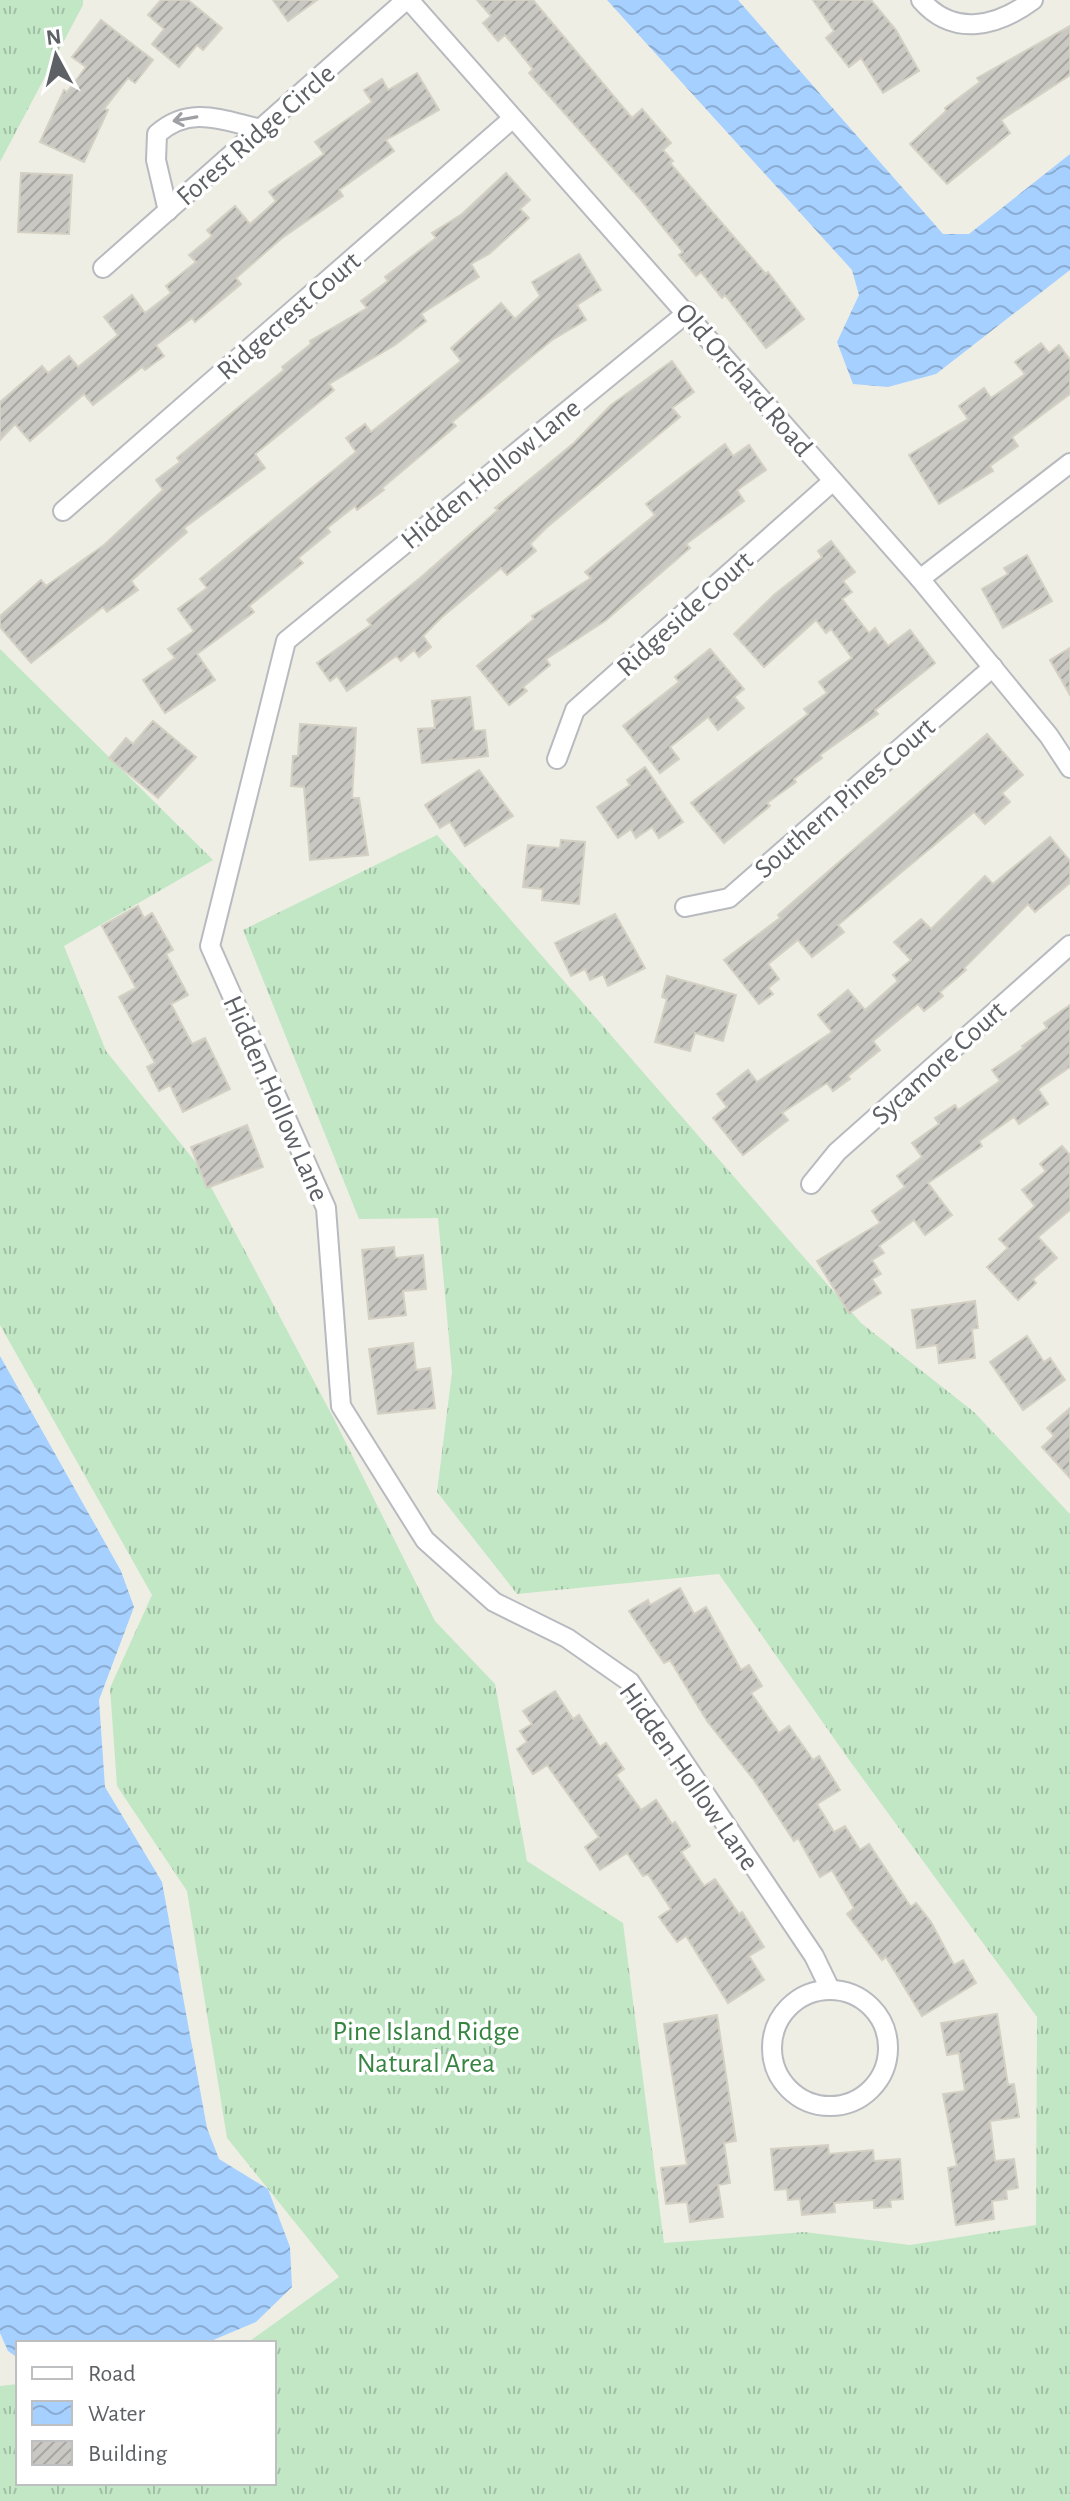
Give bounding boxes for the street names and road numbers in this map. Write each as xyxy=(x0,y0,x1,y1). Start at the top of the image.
street label: Forest Ridge Circle xyxy=(172,60,341,211)
street label: Ridgecrest Court xyxy=(212,247,366,386)
street label: Old Orchard Road xyxy=(670,299,817,462)
street label: Hidden Hollow Lane xyxy=(396,394,586,555)
street label: Ridgeside Court xyxy=(612,546,759,683)
street label: Southern Pines Court xyxy=(750,713,941,884)
street label: Hidden Hollow Lane xyxy=(217,992,333,1206)
street label: Sycamore Court xyxy=(867,996,1012,1131)
street label: Hidden Hollow Lane xyxy=(613,1678,763,1876)

